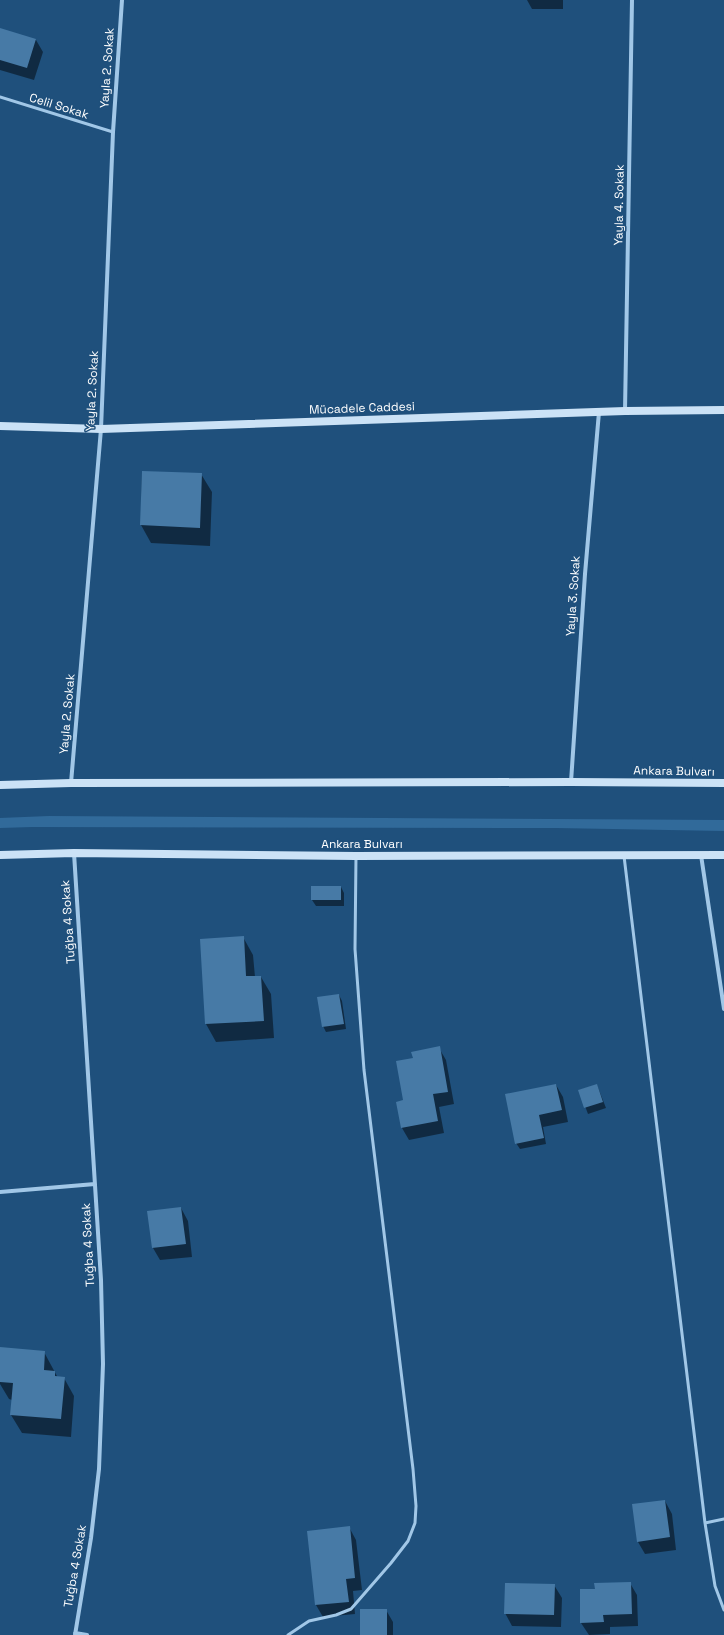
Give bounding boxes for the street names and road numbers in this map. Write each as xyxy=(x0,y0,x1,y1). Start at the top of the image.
street label: Yayla 2. Sokak xyxy=(96,27,118,109)
street label: Celil Sokak xyxy=(27,89,91,123)
street label: Yayla 4. Sokak xyxy=(610,164,628,246)
street label: Yayla 2. Sokak xyxy=(82,350,102,432)
street label: Mücadele Caddesi xyxy=(309,398,415,418)
street label: Yayla 3. Sokak xyxy=(562,555,584,637)
street label: Yayla 2. Sokak xyxy=(56,673,79,755)
street label: Ankara Bulvarı xyxy=(633,762,715,780)
street label: Ankara Bulvarı xyxy=(321,836,403,852)
street label: Tuğba 4 Sokak xyxy=(57,879,79,964)
street label: Tuğba 4 Sokak xyxy=(78,1202,98,1287)
street label: Tuğba 4 Sokak xyxy=(60,1523,90,1609)

